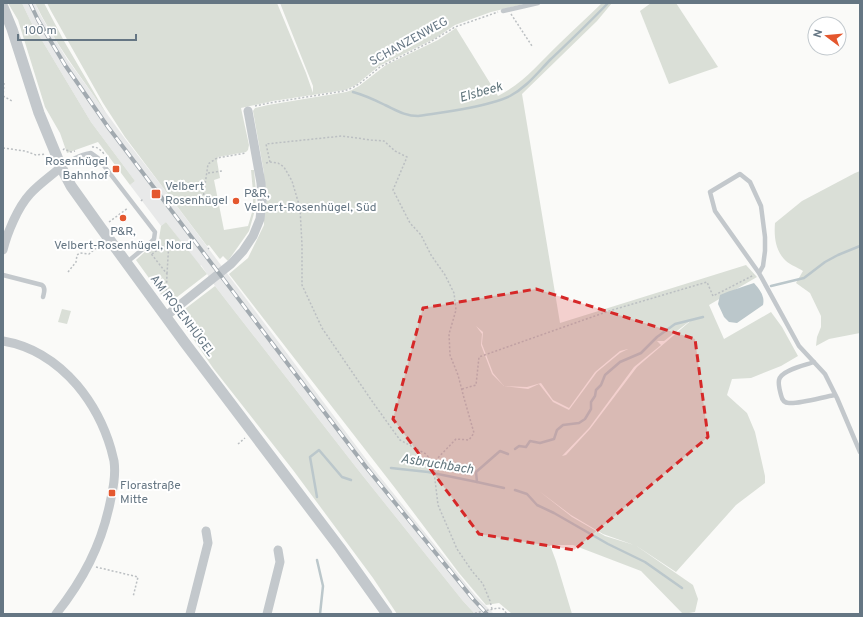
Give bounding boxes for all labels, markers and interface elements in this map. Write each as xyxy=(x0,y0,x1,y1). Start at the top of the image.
street label: SCHANZENWEG xyxy=(367,14,451,70)
scale bar xyxy=(18,16,136,42)
north arrow xyxy=(807,16,847,56)
text: 100 m xyxy=(24,23,57,39)
text: N xyxy=(811,28,826,39)
water label: Elsbeek xyxy=(458,79,505,107)
place label: Rosenhügel Bahnhof xyxy=(45,154,108,184)
marker: Rosenhügel Bahnhof xyxy=(111,164,121,174)
place label: Velbert Rosenhügel xyxy=(165,179,228,209)
place label: P&R, Velbert-Rosenhügel, Süd xyxy=(244,186,376,216)
marker: Velbert Rosenhügel xyxy=(150,188,162,200)
marker: P&R, Velbert-Rosenhügel, Süd xyxy=(231,196,241,206)
marker: P&R, Velbert-Rosenhügel, Nord xyxy=(118,213,128,223)
place label: P&R, Velbert-Rosenhügel, Nord xyxy=(54,224,192,254)
street label: AM ROSENHÜGEL xyxy=(146,272,218,360)
water label: Asbruchbach xyxy=(399,451,475,479)
place label: Florastraße Mitte xyxy=(120,478,181,508)
marker: Florastraße Mitte xyxy=(107,488,117,498)

